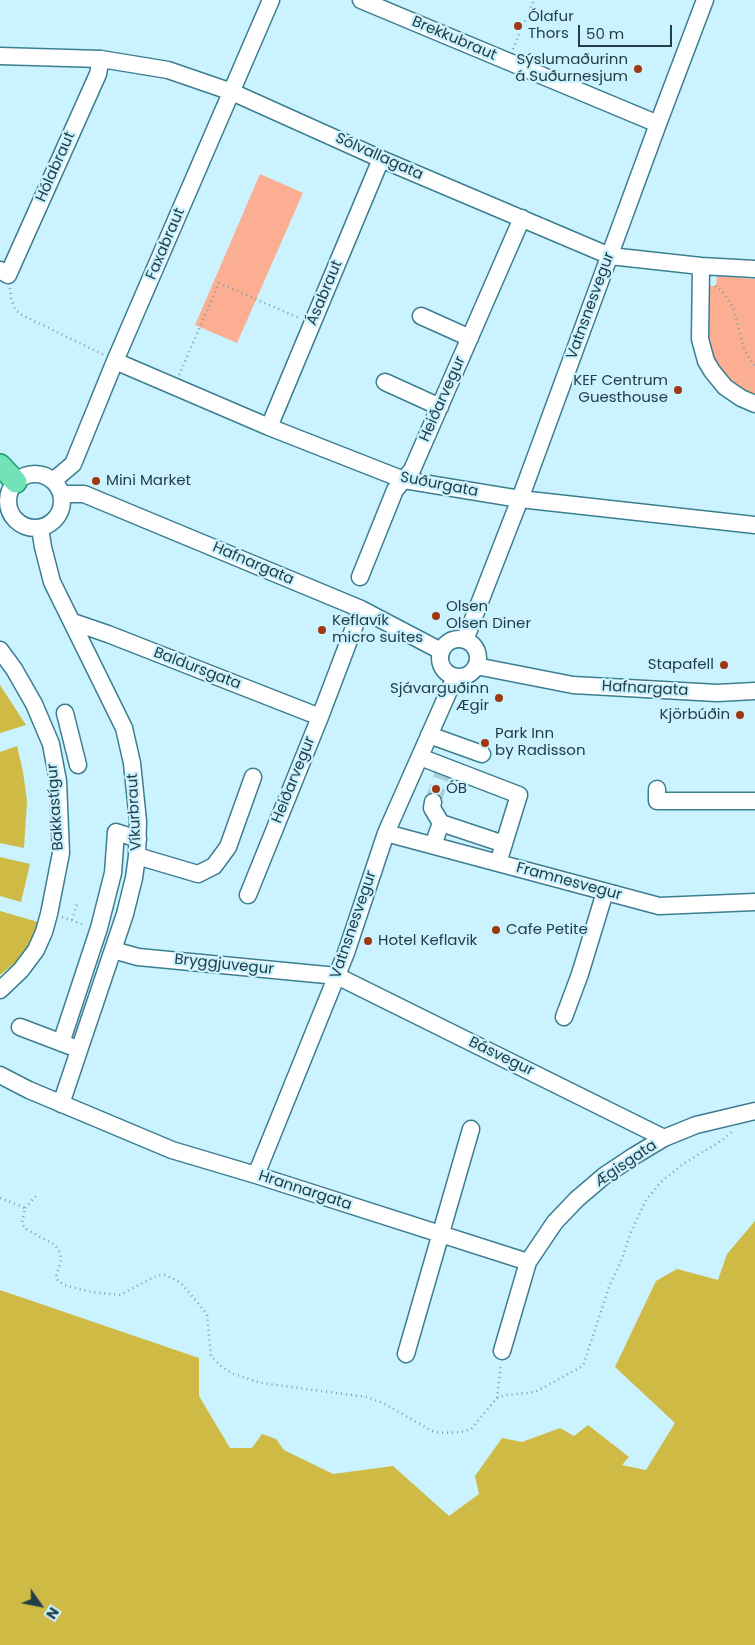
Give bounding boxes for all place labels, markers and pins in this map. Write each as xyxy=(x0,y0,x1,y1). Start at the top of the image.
place label: Ólafur Thors xyxy=(528,8,574,43)
marker: Ólafur Thors xyxy=(512,20,524,32)
place label: Sýslumaðurinn á Suðurnesjum xyxy=(515,51,628,86)
marker: Sýslumaðurinn á Suðurnesjum xyxy=(632,63,644,75)
place label: KEF Centrum Guesthouse xyxy=(573,372,668,407)
marker: KEF Centrum Guesthouse xyxy=(672,384,684,396)
place label: Mini Market xyxy=(106,472,191,490)
marker: Mini Market xyxy=(90,475,102,487)
place label: Olsen Olsen Diner xyxy=(446,598,531,633)
marker: Olsen Olsen Diner xyxy=(430,610,442,622)
place label: Keflavík micro suites xyxy=(332,612,423,647)
marker: Keflavík micro suites xyxy=(316,624,328,636)
place label: Stapafell xyxy=(648,656,714,674)
marker: Stapafell xyxy=(718,659,730,671)
place label: Sjávarguðinn Ægir xyxy=(390,680,489,715)
marker: Sjávarguðinn Ægir xyxy=(493,692,505,704)
place label: Kjörbúðin xyxy=(660,706,730,724)
marker: Kjörbúðin xyxy=(734,709,746,721)
place label: Park Inn by Radisson xyxy=(495,725,586,760)
marker: Park Inn by Radisson xyxy=(479,737,491,749)
place label: ÓB xyxy=(446,780,467,798)
marker: ÓB xyxy=(430,783,442,795)
place label: Cafe Petite xyxy=(506,921,588,939)
marker: Cafe Petite xyxy=(490,924,502,936)
place label: Hotel Keflavik xyxy=(378,932,477,950)
marker: Hotel Keflavik xyxy=(362,935,374,947)

